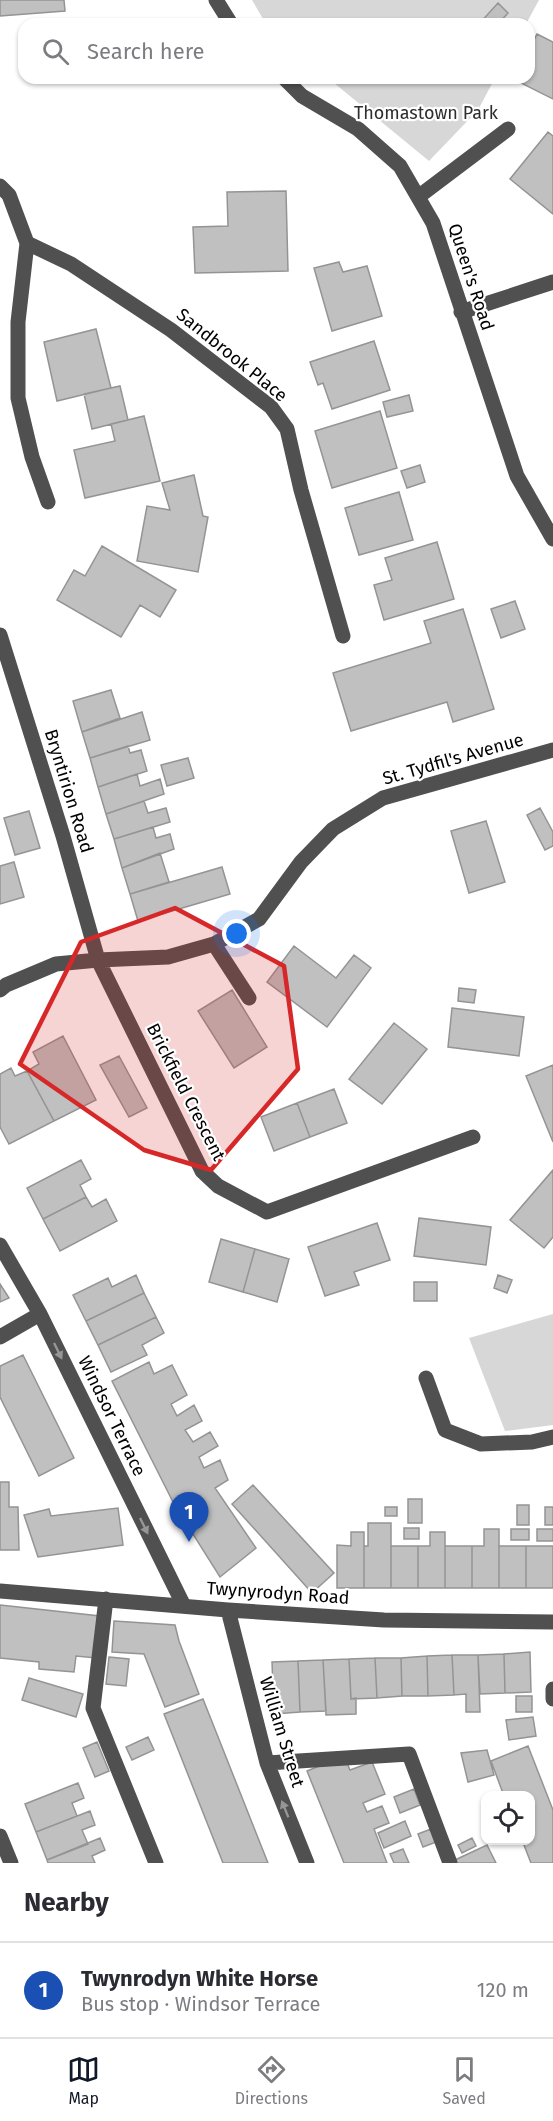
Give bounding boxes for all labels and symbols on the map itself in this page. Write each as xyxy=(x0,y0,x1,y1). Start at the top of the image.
park label: Thomastown Park xyxy=(354,102,499,124)
street label: Queen's Road xyxy=(443,221,499,333)
street label: Sandbrook Place xyxy=(172,304,292,406)
street label: Bryntirion Road xyxy=(40,726,98,856)
street label: St. Tydfil's Avenue xyxy=(380,728,526,790)
your location xyxy=(222,919,251,948)
street label: Brickfield Crescent xyxy=(142,1020,230,1165)
one-way arrow xyxy=(54,1343,63,1360)
street label: Windsor Terrace xyxy=(73,1352,151,1480)
pin: 1 xyxy=(170,1492,208,1542)
one-way arrow xyxy=(140,1518,149,1535)
street label: Twynyrodyn Road xyxy=(206,1577,350,1609)
street label: William Street xyxy=(255,1674,309,1790)
one-way arrow xyxy=(280,1799,290,1817)

